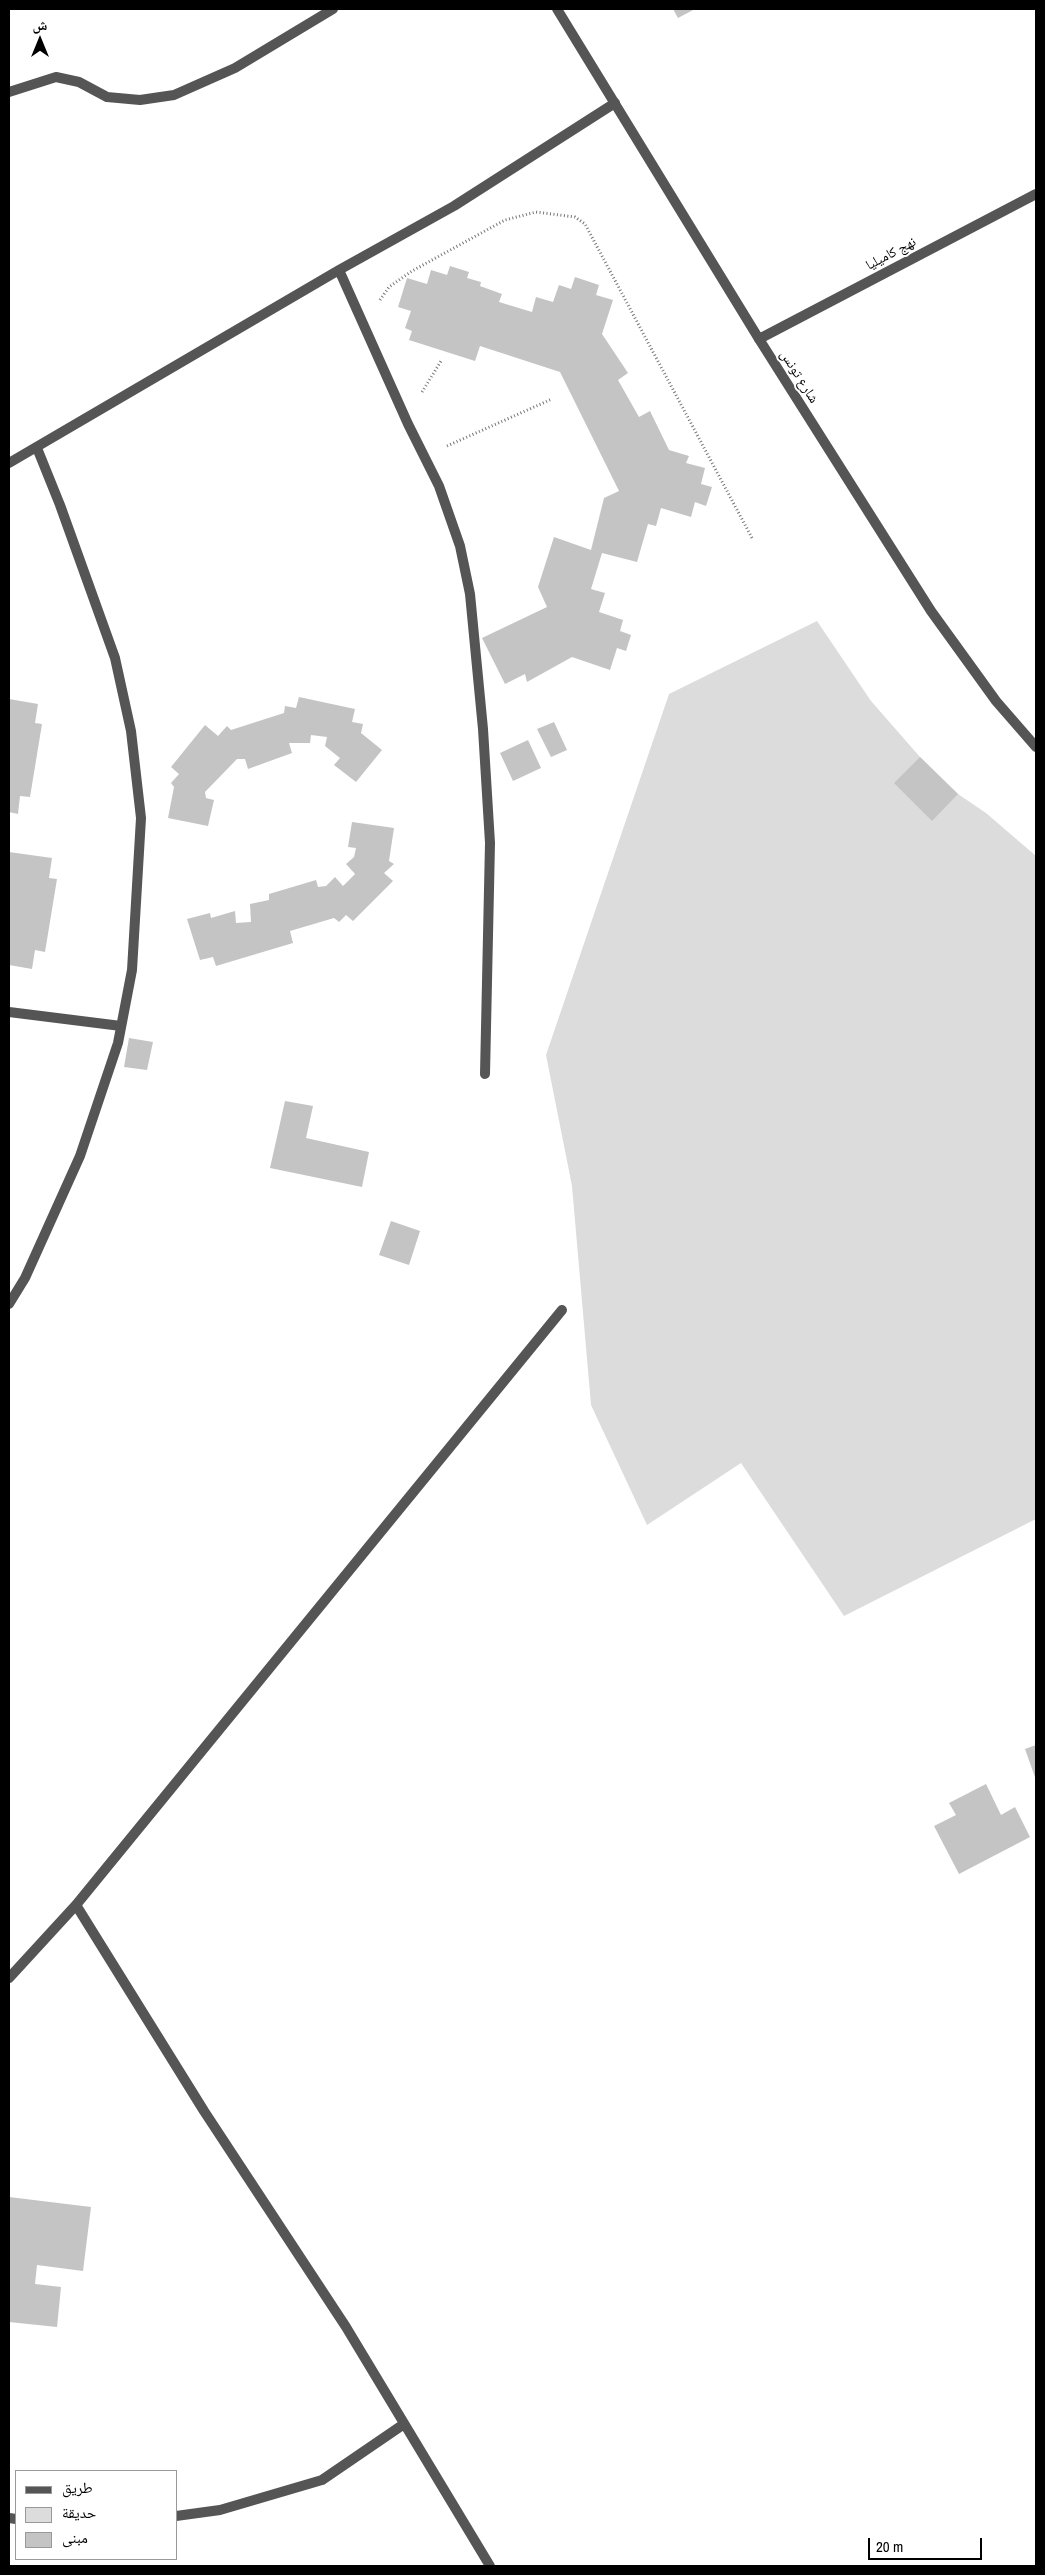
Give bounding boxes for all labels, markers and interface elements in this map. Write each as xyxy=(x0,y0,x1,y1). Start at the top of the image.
north arrow xyxy=(15,15,65,65)
text: ش xyxy=(33,16,47,34)
street label: نهج كاميليا xyxy=(863,234,919,274)
street label: شارع تونس xyxy=(776,347,822,407)
legend xyxy=(15,2470,178,2560)
text: طريق xyxy=(62,2477,93,2498)
text: حديقة xyxy=(62,2502,96,2523)
text: مبنى xyxy=(62,2527,88,2548)
scale bar xyxy=(870,2528,984,2560)
text: 20 m xyxy=(876,2536,903,2557)

